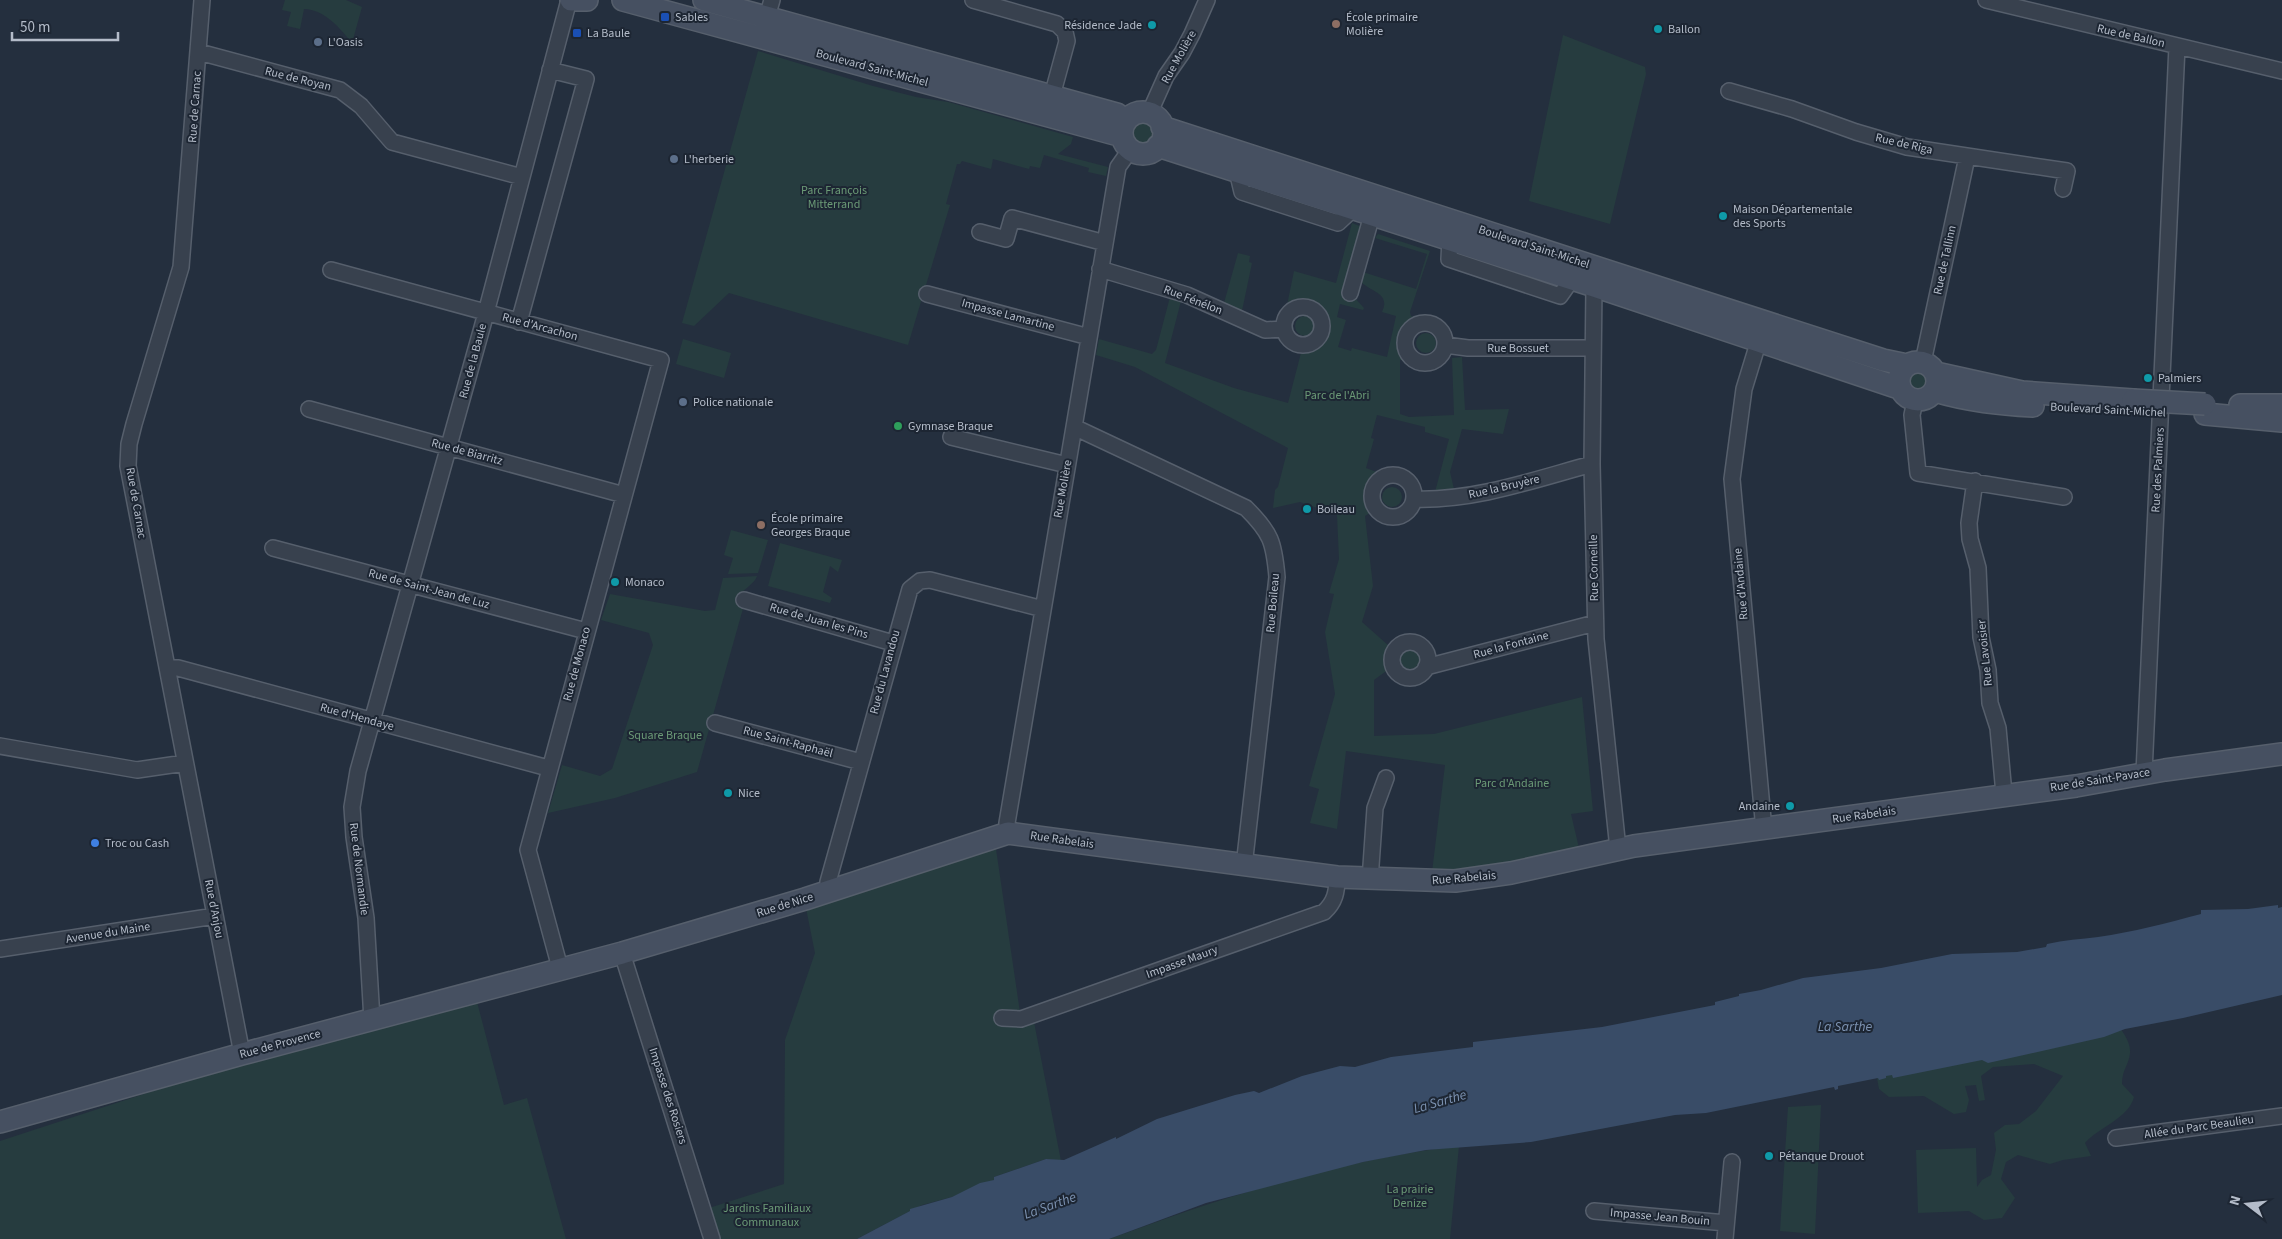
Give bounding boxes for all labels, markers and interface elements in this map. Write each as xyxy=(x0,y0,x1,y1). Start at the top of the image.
place label: Sables xyxy=(675,9,708,26)
place label: École primaire Molière xyxy=(1346,9,1418,40)
scale bar xyxy=(12,10,119,42)
marker: Sables xyxy=(659,11,671,23)
text: 50 m xyxy=(20,17,50,38)
place label: Résidence Jade xyxy=(1064,17,1142,34)
marker: École primaire Molière xyxy=(1330,18,1342,30)
marker: Résidence Jade xyxy=(1146,19,1158,31)
street label: Rue de Ballon xyxy=(2095,20,2167,52)
place label: Ballon xyxy=(1668,21,1700,38)
marker: Ballon xyxy=(1652,23,1664,35)
place label: La Baule xyxy=(587,25,630,42)
marker: La Baule xyxy=(571,27,583,39)
street label: Rue Molière xyxy=(1157,27,1201,87)
place label: L'Oasis xyxy=(328,34,363,51)
marker: L'Oasis xyxy=(312,36,324,48)
street label: Boulevard Saint-Michel xyxy=(814,45,930,91)
street label: Rue de Royan xyxy=(263,63,333,95)
street label: Rue de Carnac xyxy=(184,70,206,143)
street label: Rue de Riga xyxy=(1874,129,1934,159)
place label: L'herberie xyxy=(684,151,734,168)
marker: L'herberie xyxy=(668,153,680,165)
park label: Parc François Mitterrand xyxy=(801,182,867,213)
place label: Maison Départementale des Sports xyxy=(1733,201,1852,232)
marker: Maison Départementale des Sports xyxy=(1717,210,1729,222)
street label: Boulevard Saint-Michel xyxy=(1476,221,1592,273)
street label: Rue de Tallinn xyxy=(1929,224,1961,296)
street label: Rue Fénélon xyxy=(1161,281,1225,319)
street label: Impasse Lamartine xyxy=(960,294,1056,336)
street label: Rue d'Arcachon xyxy=(500,309,580,345)
street label: Rue de la Baule xyxy=(455,322,491,400)
street label: Rue Bossuet xyxy=(1487,340,1549,357)
place label: Palmiers xyxy=(2158,370,2201,387)
marker: Palmiers xyxy=(2142,372,2154,384)
park label: Parc de l'Abri xyxy=(1305,387,1370,404)
place label: Police nationale xyxy=(693,394,773,411)
marker: Police nationale xyxy=(677,396,689,408)
street label: Boulevard Saint-Michel xyxy=(2050,398,2166,422)
place label: Gymnase Braque xyxy=(908,418,993,435)
marker: Gymnase Braque xyxy=(892,420,904,432)
street label: Rue des Palmiers xyxy=(2147,427,2169,513)
street label: Rue de Biarritz xyxy=(429,434,505,470)
street label: Rue Molière xyxy=(1050,458,1076,519)
street label: Rue de Carnac xyxy=(121,466,151,540)
street label: Rue la Bruyère xyxy=(1467,471,1541,503)
place label: Boileau xyxy=(1317,501,1355,518)
marker: Boileau xyxy=(1301,503,1313,515)
place label: École primaire Georges Braque xyxy=(771,510,850,541)
marker: École primaire Georges Braque xyxy=(755,519,767,531)
street label: Rue Corneille xyxy=(1585,534,1603,602)
street label: Rue d'Andaine xyxy=(1729,547,1753,621)
street label: Rue de Saint-Jean de Luz xyxy=(367,565,491,613)
street label: Rue Boileau xyxy=(1262,573,1284,633)
place label: Monaco xyxy=(625,574,665,591)
marker: Monaco xyxy=(609,576,621,588)
street label: Rue de Juan les Pins xyxy=(768,599,870,643)
street label: Rue Lavoisier xyxy=(1973,618,1997,687)
street label: Rue de Monaco xyxy=(559,625,595,703)
street label: Rue la Fontaine xyxy=(1471,627,1551,663)
street label: Rue du Lavandou xyxy=(866,628,904,716)
street label: Rue d'Hendaye xyxy=(318,699,396,735)
street label: Rue Saint-Raphaël xyxy=(741,722,835,762)
park label: Square Braque xyxy=(628,727,702,744)
street label: Rue de Saint-Pavace xyxy=(2049,764,2151,796)
park label: Parc d'Andaine xyxy=(1475,775,1549,792)
place label: Nice xyxy=(738,785,760,802)
marker: Nice xyxy=(722,787,734,799)
place label: Andaine xyxy=(1739,798,1780,815)
marker: Andaine xyxy=(1784,800,1796,812)
street label: Rue Rabelais xyxy=(1831,802,1897,828)
street label: Rue de Normandie xyxy=(345,822,373,916)
street label: Rue Rabelais xyxy=(1029,827,1095,853)
place label: Troc ou Cash xyxy=(105,835,169,852)
marker: Troc ou Cash xyxy=(89,837,101,849)
street label: Rue Rabelais xyxy=(1431,867,1497,889)
street label: Rue d'Anjou xyxy=(200,878,228,940)
street label: Rue de Nice xyxy=(754,888,816,922)
street label: Avenue du Maine xyxy=(65,918,151,948)
street label: Impasse Maury xyxy=(1144,941,1221,983)
water label: La Sarthe xyxy=(1818,1017,1873,1037)
street label: Rue de Provence xyxy=(238,1025,322,1063)
street label: Impasse des Rosiers xyxy=(644,1046,692,1146)
water label: La Sarthe xyxy=(1411,1085,1469,1119)
street label: Allée du Parc Beaulieu xyxy=(2143,1111,2255,1143)
place label: Pétanque Drouot xyxy=(1779,1148,1864,1165)
marker: Pétanque Drouot xyxy=(1763,1150,1775,1162)
north arrow xyxy=(2222,1179,2272,1229)
park label: La prairie Denize xyxy=(1387,1181,1433,1212)
water label: La Sarthe xyxy=(1021,1187,1079,1225)
text: N xyxy=(2225,1193,2246,1208)
park label: Jardins Familiaux Communaux xyxy=(723,1200,812,1231)
street label: Impasse Jean Bouin xyxy=(1609,1204,1711,1230)

